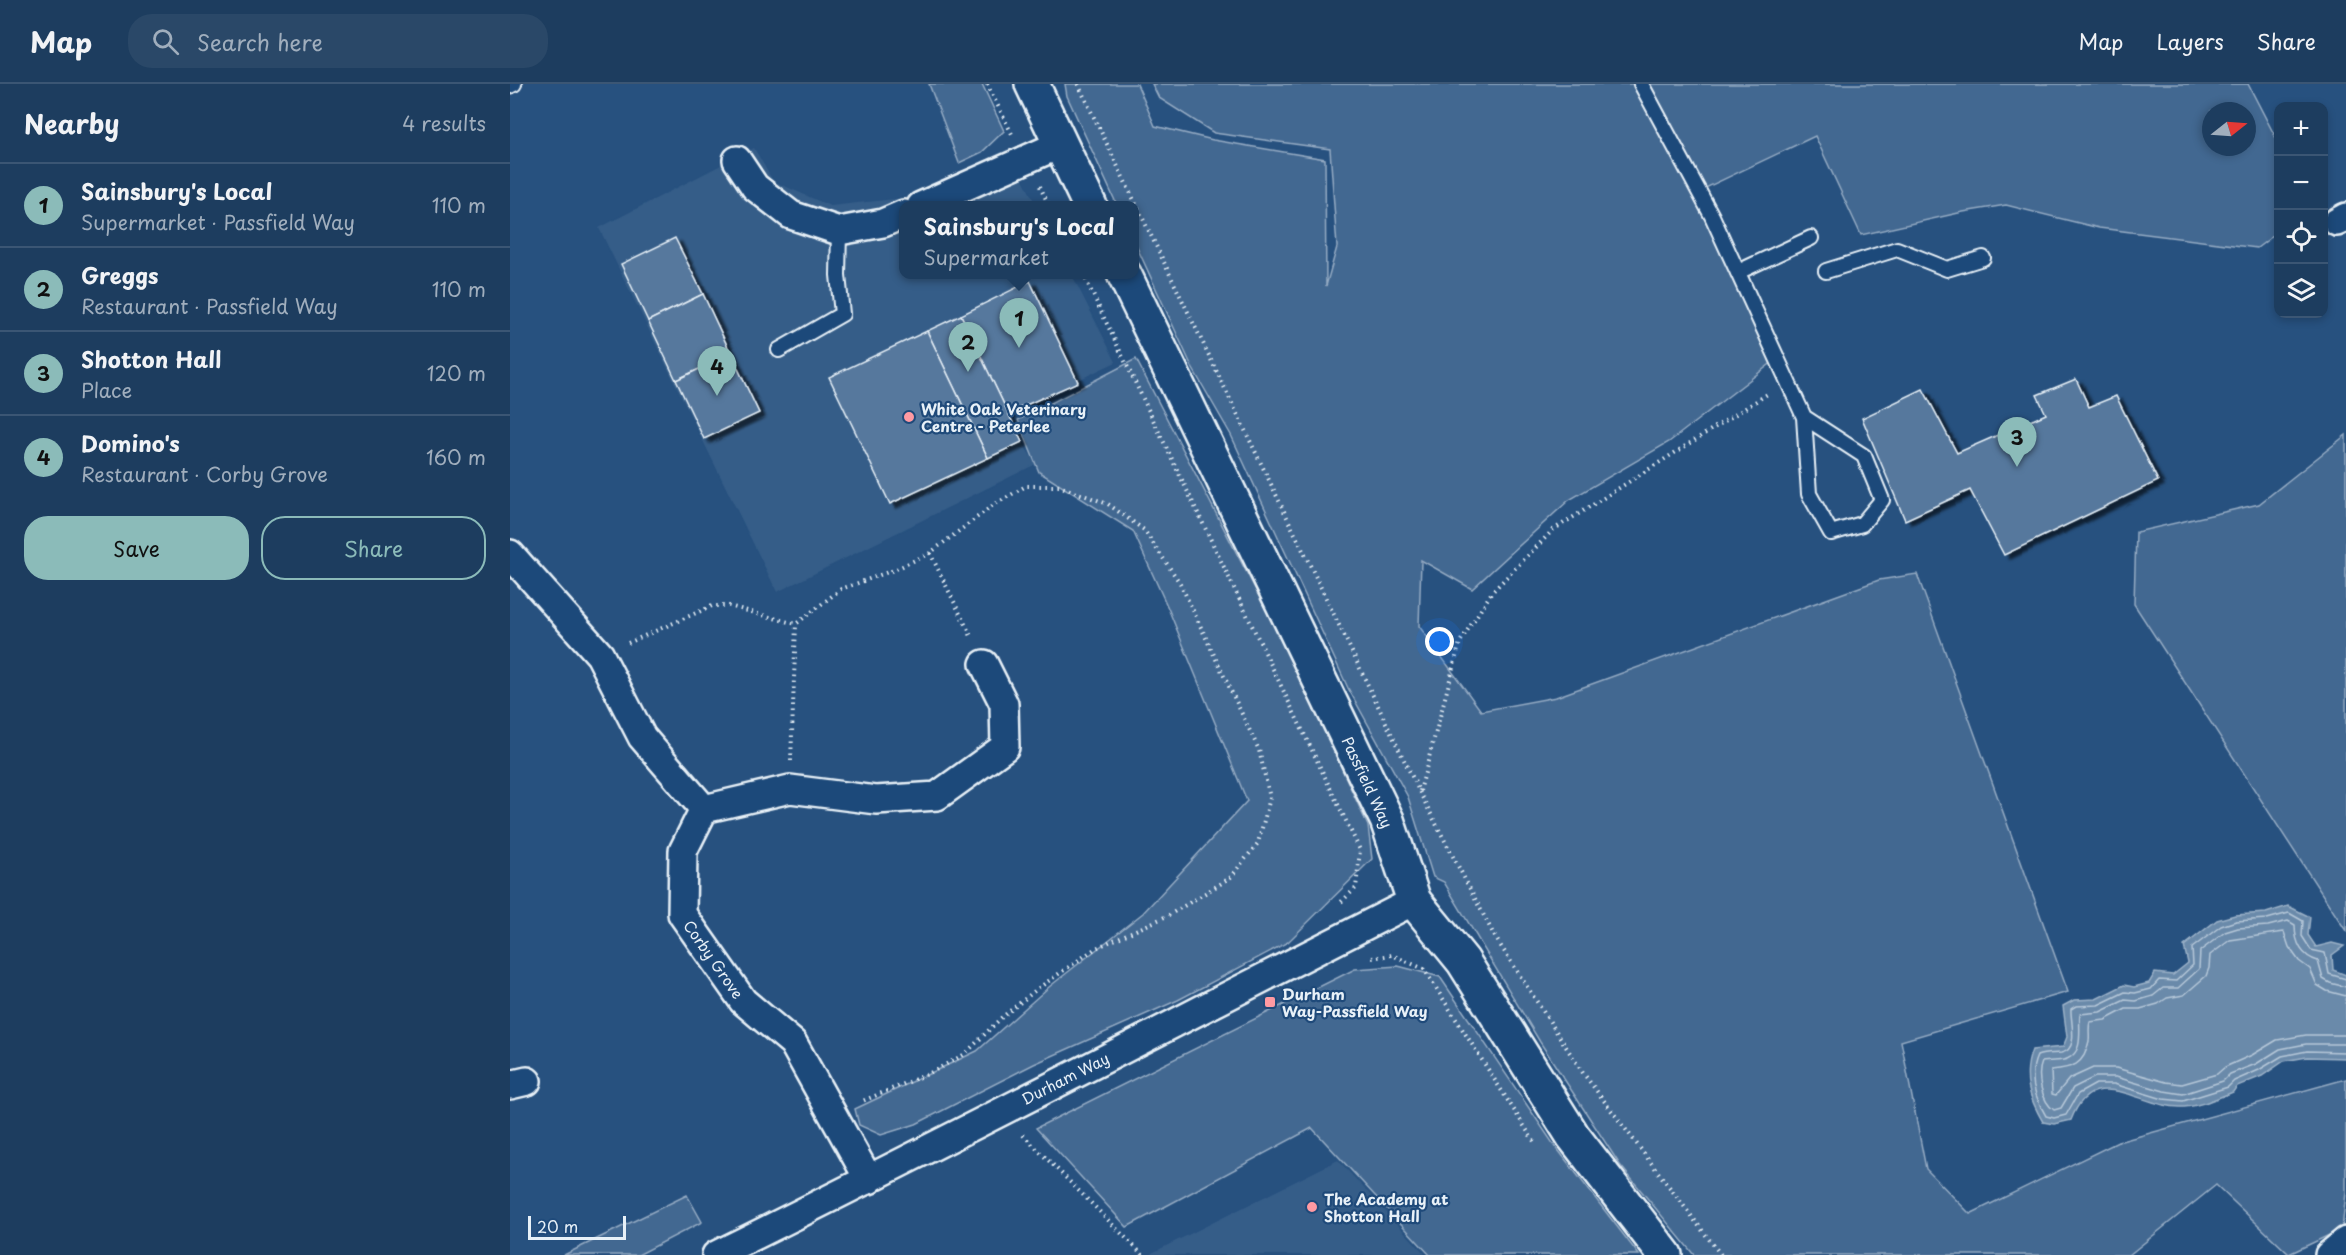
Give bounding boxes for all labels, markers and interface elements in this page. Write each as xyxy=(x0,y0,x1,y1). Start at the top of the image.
search box xyxy=(128,14,548,68)
text: Map xyxy=(30,20,92,63)
icon: search xyxy=(149,25,182,58)
text: Search here xyxy=(197,25,323,58)
text: Map xyxy=(2079,25,2123,57)
text: Layers xyxy=(2156,25,2224,57)
text: Share xyxy=(2257,25,2316,57)
north arrow xyxy=(2202,102,2256,156)
map controls xyxy=(2274,102,2328,318)
button: + xyxy=(2274,102,2328,156)
text: Nearby xyxy=(24,104,119,143)
text: 4 results xyxy=(402,108,486,138)
button: − xyxy=(2274,156,2328,210)
text: Sainsbury's Local xyxy=(81,174,272,207)
text: 1 xyxy=(39,190,48,220)
text: 110 m xyxy=(432,190,486,220)
popup xyxy=(899,201,1139,279)
text: Supermarket · Passfield Way xyxy=(81,207,355,237)
text: Sainsbury's Local xyxy=(923,209,1115,242)
button: locate xyxy=(2274,210,2328,264)
text: Supermarket xyxy=(923,242,1049,272)
text: Greggs xyxy=(81,258,158,291)
button: layers xyxy=(2274,264,2328,318)
text: 2 xyxy=(36,274,51,304)
text: 110 m xyxy=(432,274,486,304)
text: Restaurant · Passfield Way xyxy=(81,291,338,321)
pin: 1 xyxy=(1000,298,1038,348)
pin: 2 xyxy=(948,322,988,372)
text: Shotton Hall xyxy=(81,342,221,375)
pin: 4 xyxy=(698,346,736,396)
text: 3 xyxy=(37,358,50,388)
text: 120 m xyxy=(427,358,486,388)
text: Place xyxy=(81,375,132,405)
place label: White Oak Veterinary Centre - Peterlee xyxy=(921,397,1086,437)
marker: White Oak Veterinary Centre - Peterlee xyxy=(902,410,916,424)
pin: 3 xyxy=(1998,418,2036,467)
text: Domino's xyxy=(81,426,180,459)
text: 4 xyxy=(37,442,50,472)
text: 160 m xyxy=(426,442,486,472)
text: Restaurant · Corby Grove xyxy=(81,459,328,489)
button: Save xyxy=(24,516,249,580)
button: Share xyxy=(261,516,486,580)
your location xyxy=(1425,627,1454,656)
street label: Passfield Way xyxy=(1337,732,1399,832)
street label: Corby Grove xyxy=(678,915,750,1003)
place label: Durham Way-Passfield Way xyxy=(1282,982,1428,1022)
marker: Durham Way-Passfield Way xyxy=(1263,995,1277,1009)
street label: Durham Way xyxy=(1017,1046,1113,1110)
place label: The Academy at Shotton Hall xyxy=(1324,1187,1448,1227)
marker: The Academy at Shotton Hall xyxy=(1305,1200,1319,1214)
scale bar xyxy=(528,1213,626,1240)
text: 20 m xyxy=(537,1214,578,1238)

